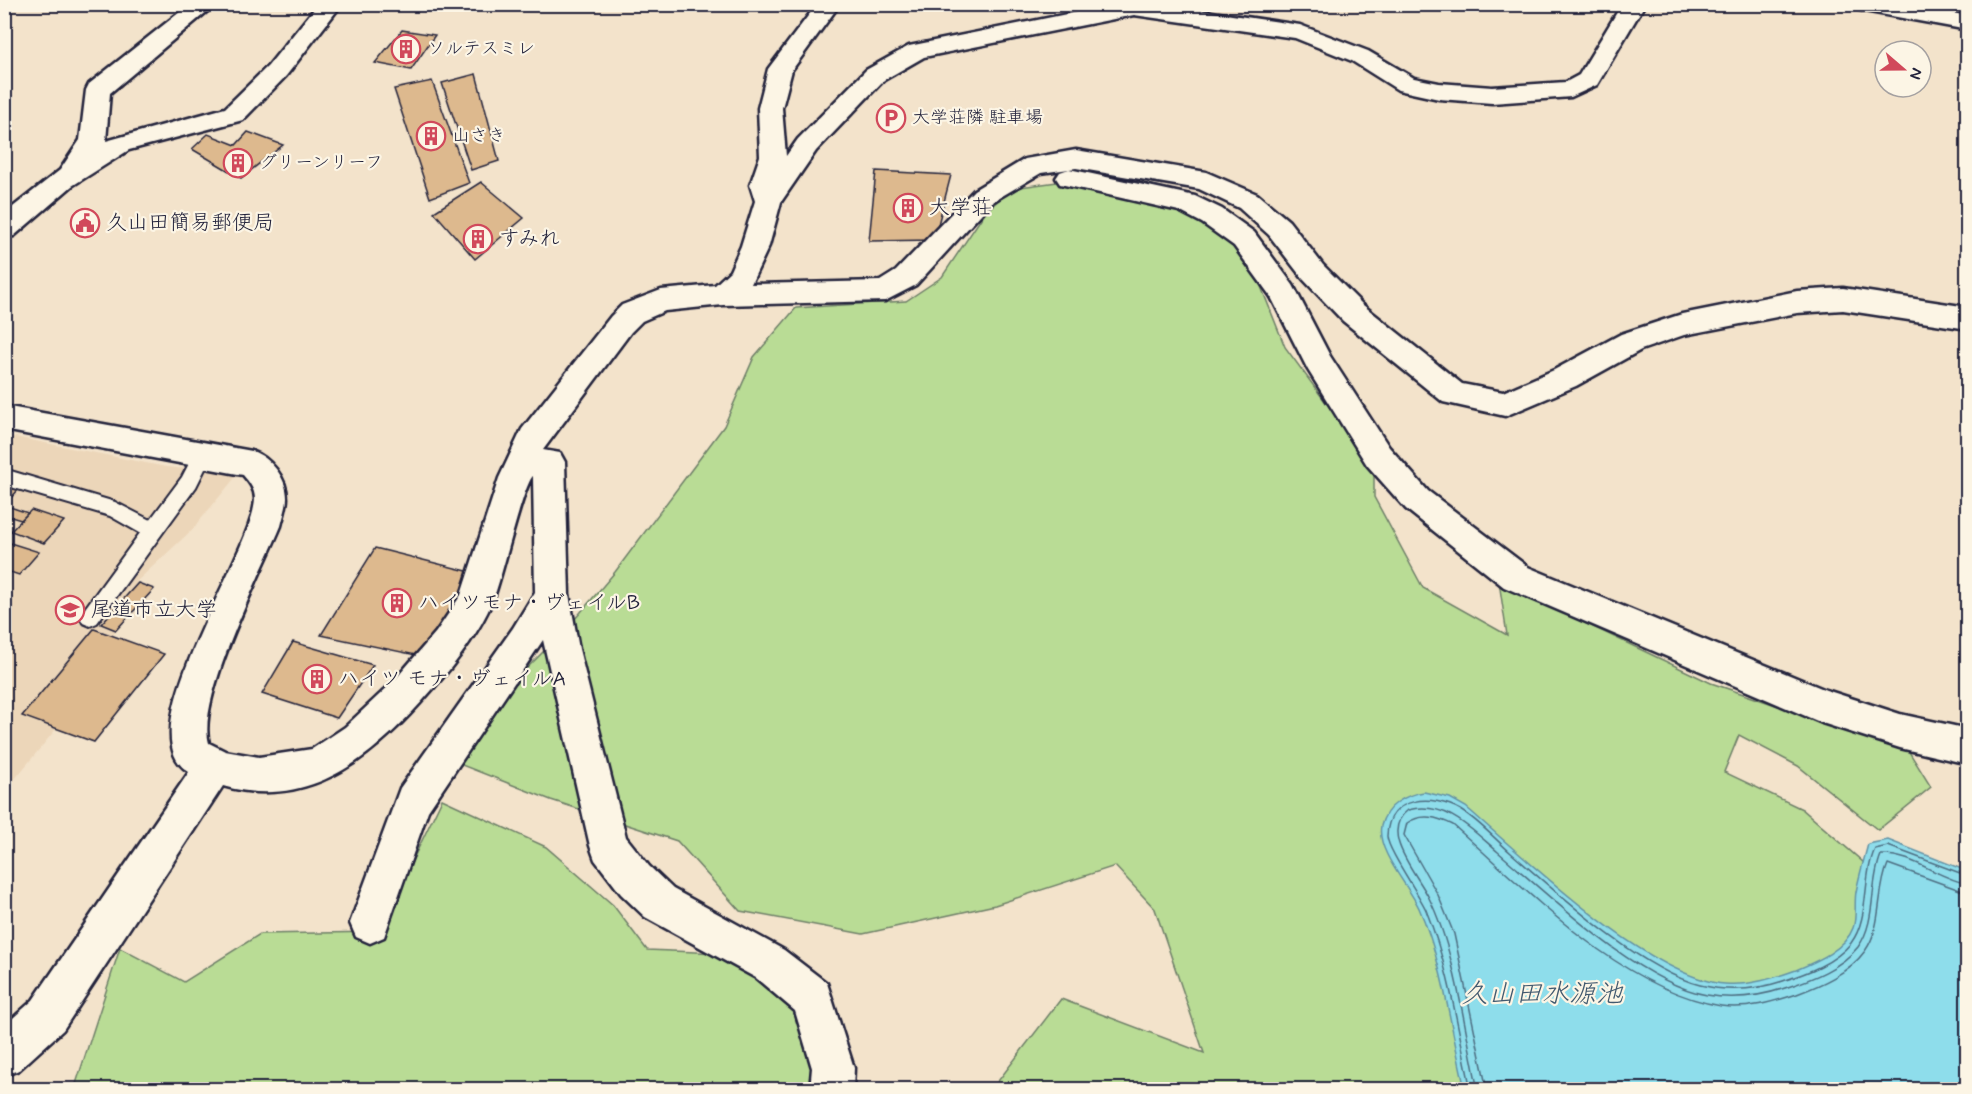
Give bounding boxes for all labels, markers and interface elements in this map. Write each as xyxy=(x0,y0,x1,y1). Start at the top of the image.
building icon: ソルテスミレ xyxy=(390,33,422,65)
place label: ソルテスミレ xyxy=(427,37,535,61)
north arrow xyxy=(1873,39,1933,99)
text: N xyxy=(1904,65,1927,82)
parking icon: 大学荘隣 駐車場 xyxy=(875,102,907,134)
place label: 大学荘隣 駐車場 xyxy=(912,106,1043,130)
building icon: 山さき xyxy=(415,120,447,152)
place label: 山さき xyxy=(452,124,506,148)
building icon: グリーンリーフ xyxy=(222,147,254,179)
place label: グリーンリーフ xyxy=(259,151,383,175)
building icon: 大学荘 xyxy=(892,192,924,224)
place label: 大学荘 xyxy=(929,194,992,222)
public building icon: 久山田簡易郵便局 xyxy=(69,207,101,239)
place label: 久山田簡易郵便局 xyxy=(106,209,274,237)
building icon: すみれ xyxy=(462,223,494,255)
place label: すみれ xyxy=(499,225,560,253)
building icon: ハイツモナ・ヴェイルB xyxy=(381,587,413,619)
place label: ハイツモナ・ヴェイルB xyxy=(418,589,640,617)
school or university icon: 尾道市立大学 xyxy=(54,594,86,626)
place label: 尾道市立大学 xyxy=(91,596,217,624)
building icon: ハイツ モナ・ヴェイルA xyxy=(301,663,333,695)
place label: ハイツ モナ・ヴェイルA xyxy=(338,665,566,693)
water label: 久山田水源池 xyxy=(1461,977,1624,1012)

